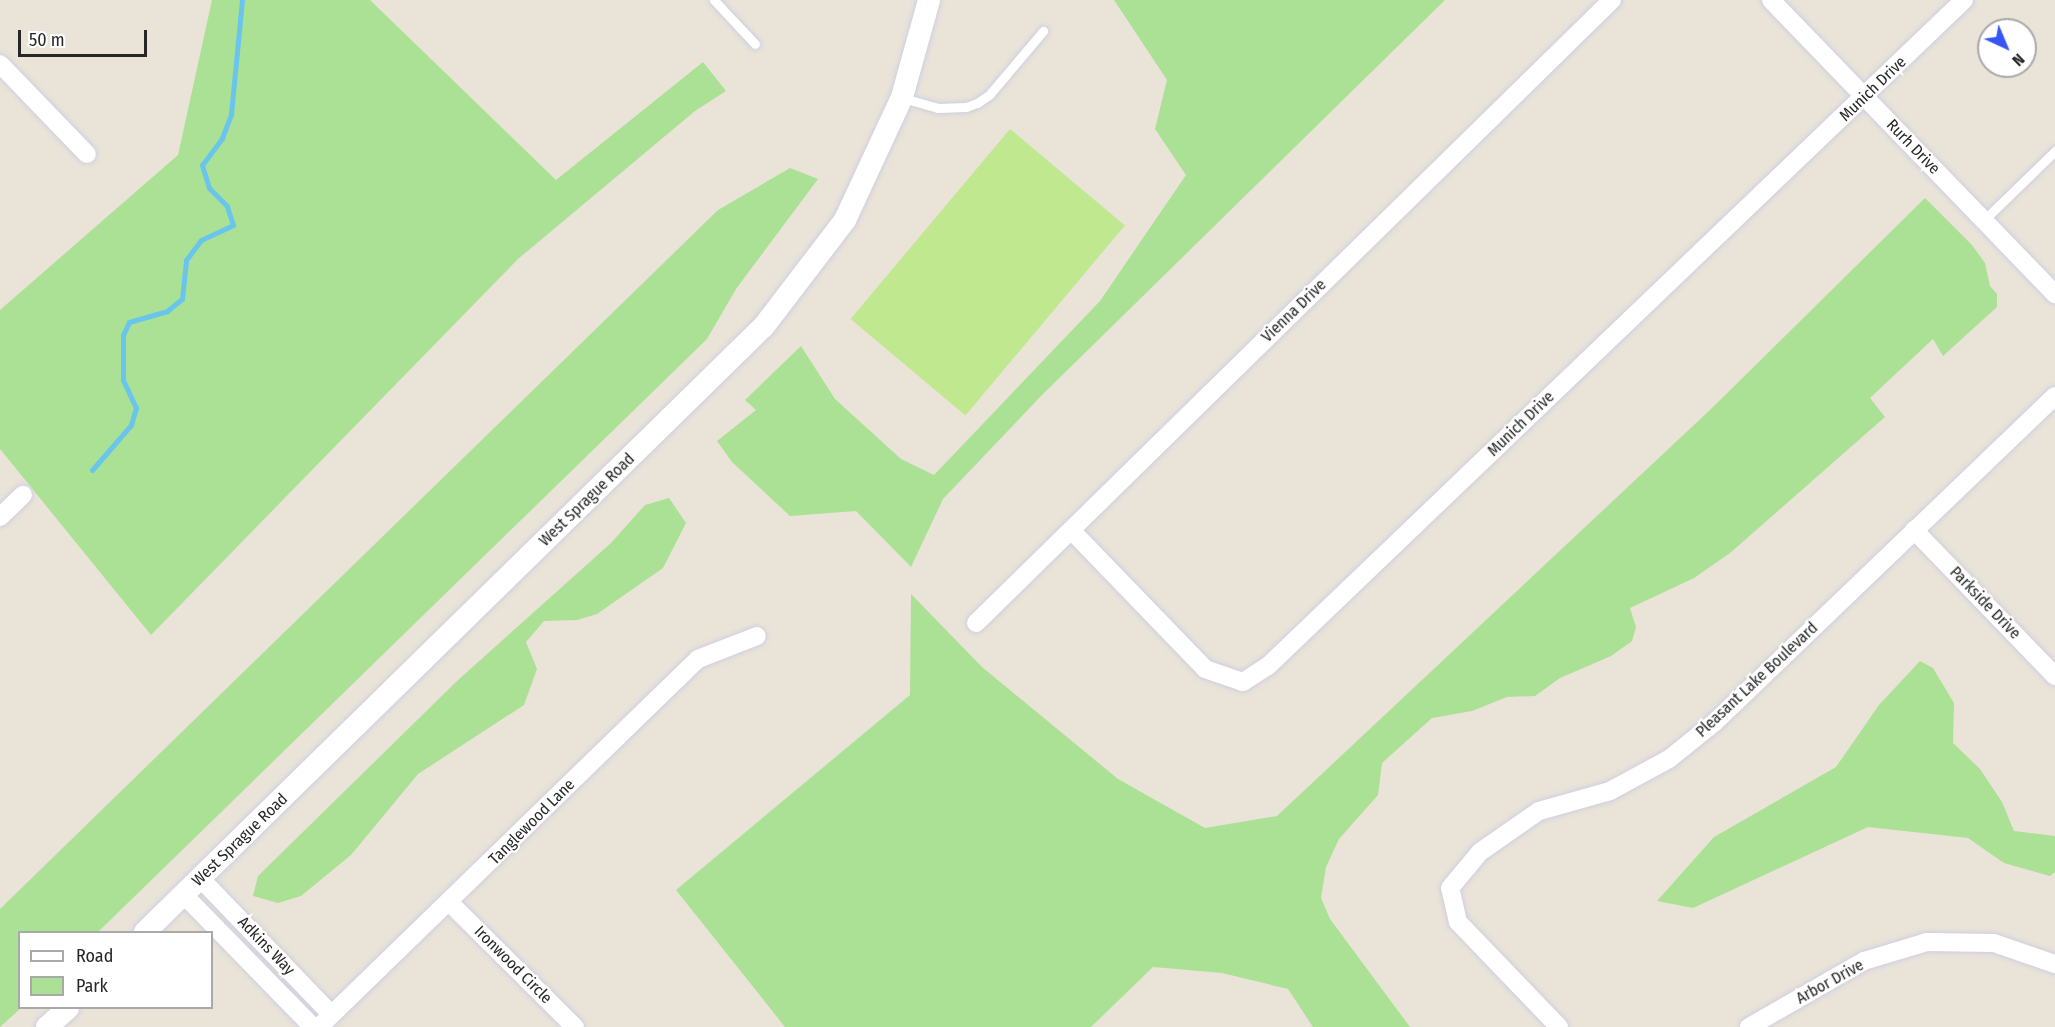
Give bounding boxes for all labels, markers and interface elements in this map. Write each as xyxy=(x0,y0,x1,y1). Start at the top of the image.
scale bar xyxy=(21,18,150,56)
north arrow xyxy=(1977,18,2037,78)
text: 50 m xyxy=(29,29,65,51)
text: N xyxy=(2008,50,2029,70)
street label: Munich Drive xyxy=(1836,53,1910,125)
street label: Rurh Drive xyxy=(1882,116,1944,178)
street label: Vienna Drive xyxy=(1258,275,1330,347)
street label: Munich Drive xyxy=(1484,388,1558,460)
street label: West Sprague Road xyxy=(535,450,639,550)
street label: Parkside Drive xyxy=(1946,563,2024,643)
street label: Pleasant Lake Boulevard xyxy=(1692,619,1822,741)
street label: Tanglewood Lane xyxy=(485,775,579,869)
street label: West Sprague Road xyxy=(188,790,292,890)
street label: Adkins Way xyxy=(233,913,299,979)
street label: Ironwood Circle xyxy=(470,922,556,1008)
legend xyxy=(18,931,213,1009)
text: Road xyxy=(76,945,113,967)
street label: Arbor Drive xyxy=(1793,956,1867,1008)
text: Park xyxy=(76,975,108,997)

